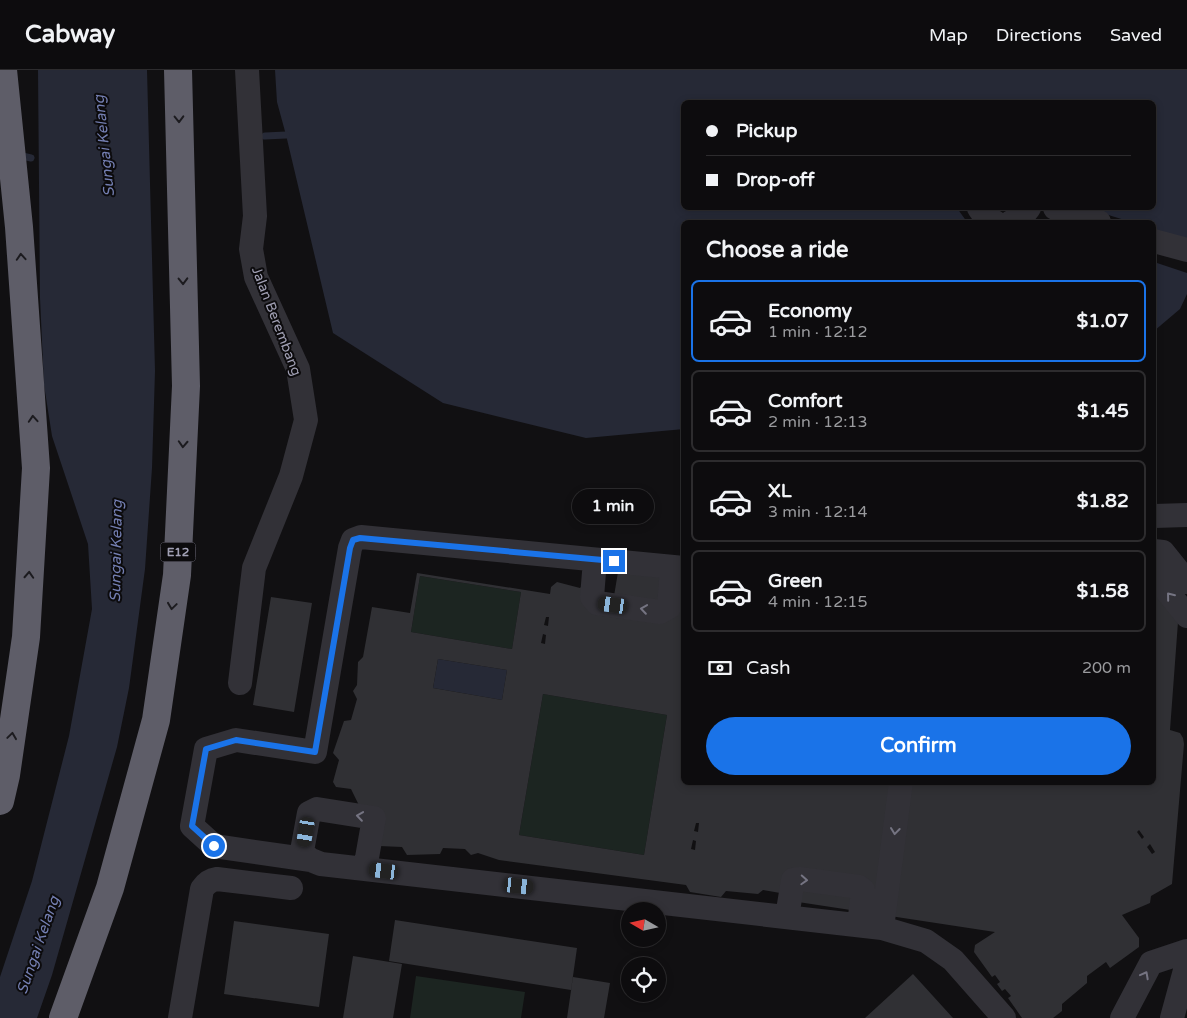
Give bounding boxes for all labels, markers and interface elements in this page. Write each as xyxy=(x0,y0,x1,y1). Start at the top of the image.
text: Cabway xyxy=(25,20,115,49)
text: Map xyxy=(929,24,968,46)
text: Directions xyxy=(996,24,1082,46)
text: Saved xyxy=(1110,24,1162,46)
water label: Sungai Kelang xyxy=(90,93,118,198)
one-way arrow xyxy=(174,115,184,123)
text: Pickup xyxy=(736,120,797,142)
text: Drop-off xyxy=(736,169,815,191)
text: Choose a ride xyxy=(706,237,849,263)
one-way arrow xyxy=(16,253,27,261)
street label: Jalan Berembang xyxy=(248,264,305,378)
one-way arrow xyxy=(178,278,188,285)
icon: car xyxy=(708,299,753,344)
text: Economy xyxy=(768,300,852,322)
text: $1.07 xyxy=(1077,310,1129,332)
text: 1 min · 12:12 xyxy=(768,322,867,342)
icon: car xyxy=(708,389,753,434)
text: Comfort xyxy=(768,390,842,412)
text: $1.45 xyxy=(1077,400,1129,422)
text: 2 min · 12:13 xyxy=(768,412,867,432)
one-way arrow xyxy=(27,415,38,423)
one-way arrow xyxy=(177,440,188,448)
icon: car xyxy=(708,479,753,524)
text: XL xyxy=(768,480,792,502)
callout: 1 min xyxy=(573,488,655,524)
text: $1.82 xyxy=(1077,490,1129,512)
text: 1 min xyxy=(592,496,634,516)
water label: Sungai Kelang xyxy=(106,498,126,602)
text: 3 min · 12:14 xyxy=(768,502,867,522)
road number: E12 xyxy=(160,542,196,562)
route end xyxy=(603,550,625,572)
icon: car xyxy=(708,569,753,614)
one-way arrow xyxy=(24,570,35,578)
text: Green xyxy=(768,570,822,592)
text: $1.58 xyxy=(1077,580,1129,602)
text: 4 min · 12:15 xyxy=(768,592,867,612)
one-way arrow xyxy=(1168,593,1176,602)
car xyxy=(597,595,628,615)
one-way arrow xyxy=(167,602,178,610)
one-way arrow xyxy=(640,605,649,615)
icon: cash xyxy=(706,654,734,682)
text: Cash xyxy=(746,657,791,679)
text: 200 m xyxy=(1082,658,1131,678)
button: Confirm xyxy=(706,717,1131,775)
one-way arrow xyxy=(6,732,17,740)
one-way arrow xyxy=(356,811,365,821)
car xyxy=(296,816,315,848)
one-way arrow xyxy=(890,827,901,835)
route start xyxy=(203,835,225,857)
car xyxy=(368,862,399,880)
one-way arrow xyxy=(801,875,809,885)
car xyxy=(503,877,534,895)
water label: Sungai Kelang xyxy=(13,892,64,996)
north arrow xyxy=(621,902,666,948)
map controls xyxy=(621,902,666,1002)
button: locate xyxy=(621,957,666,1002)
one-way arrow xyxy=(1139,971,1149,980)

